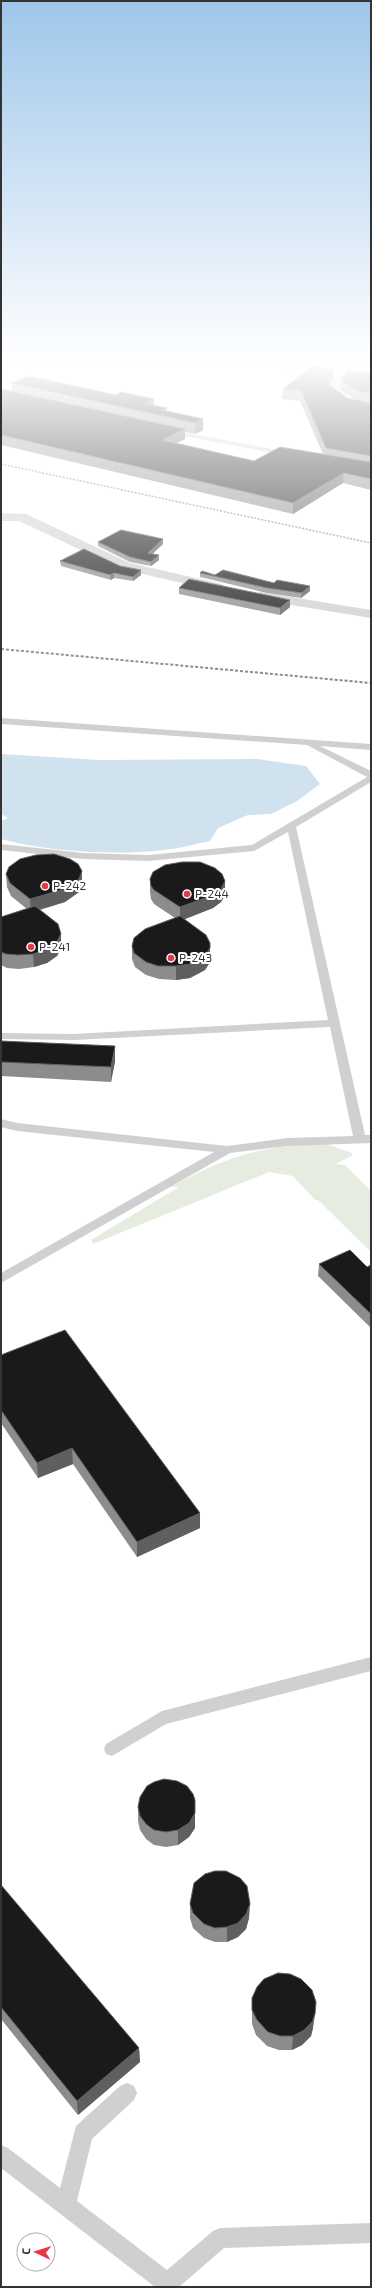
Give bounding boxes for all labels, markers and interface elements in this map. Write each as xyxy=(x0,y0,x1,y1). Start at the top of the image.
place label: Р-242 xyxy=(53,878,87,892)
marker: Р-242 xyxy=(40,881,50,891)
place label: Р-244 xyxy=(195,886,229,900)
marker: Р-244 xyxy=(182,889,192,899)
place label: Р-241 xyxy=(39,939,70,953)
marker: Р-241 xyxy=(26,942,36,952)
place label: Р-243 xyxy=(179,950,212,964)
marker: Р-243 xyxy=(166,953,176,963)
north arrow xyxy=(16,2232,56,2272)
text: С xyxy=(19,2247,32,2255)

